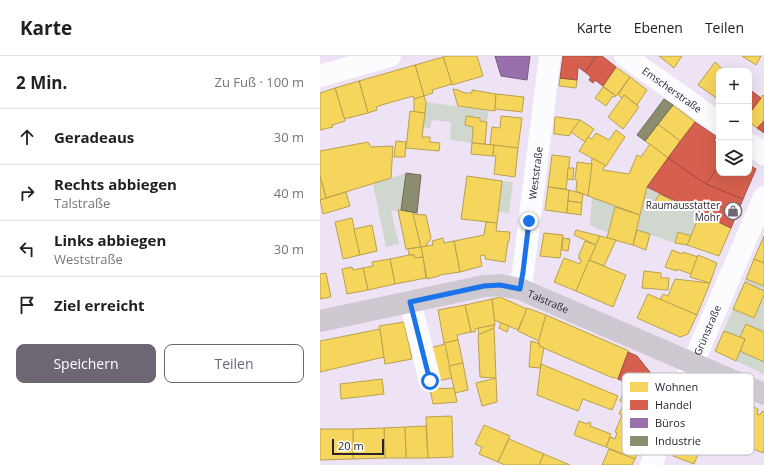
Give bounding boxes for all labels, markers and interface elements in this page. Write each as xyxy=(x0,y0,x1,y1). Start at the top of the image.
text: Karte xyxy=(20,15,72,41)
text: Karte xyxy=(577,18,612,37)
text: Ebenen xyxy=(634,18,683,37)
text: Teilen xyxy=(705,18,744,37)
street label: Emscherstraße xyxy=(640,64,705,116)
map controls xyxy=(716,68,752,176)
button: + xyxy=(716,68,752,104)
text: 2 Min. xyxy=(16,71,67,94)
text: Zu Fuß · 100 m xyxy=(215,73,304,91)
button: − xyxy=(716,104,752,140)
icon: ahead xyxy=(16,126,38,148)
text: Geradeaus xyxy=(54,127,134,147)
text: 30 m xyxy=(274,128,304,146)
button: layers xyxy=(716,140,752,176)
street label: Weststraße xyxy=(525,145,546,200)
text: Rechts abbiegen xyxy=(54,174,177,194)
icon: right xyxy=(16,182,38,204)
text: 40 m xyxy=(274,184,304,202)
text: Talstraße xyxy=(54,194,110,212)
place label: Raumausstatter Mohr xyxy=(646,198,720,224)
shop icon: Raumausstatter Mohr xyxy=(723,201,743,221)
route end xyxy=(520,212,538,230)
text: Links abbiegen xyxy=(54,230,166,250)
icon: left xyxy=(16,238,38,260)
text: 30 m xyxy=(274,240,304,258)
text: Weststraße xyxy=(54,250,123,268)
street label: Talstraße xyxy=(526,286,571,316)
icon: arrive xyxy=(16,294,38,316)
text: Ziel erreicht xyxy=(54,295,145,315)
street label: Grünstraße xyxy=(690,302,724,358)
button: Speichern xyxy=(16,344,156,383)
button: Teilen xyxy=(164,344,304,383)
route start xyxy=(421,372,439,390)
legend xyxy=(622,373,754,455)
text: Wohnen xyxy=(655,379,698,394)
text: Handel xyxy=(655,397,692,412)
text: Büros xyxy=(655,415,685,430)
text: Industrie xyxy=(655,433,701,448)
scale bar xyxy=(332,437,384,456)
text: 20 m xyxy=(338,438,364,453)

